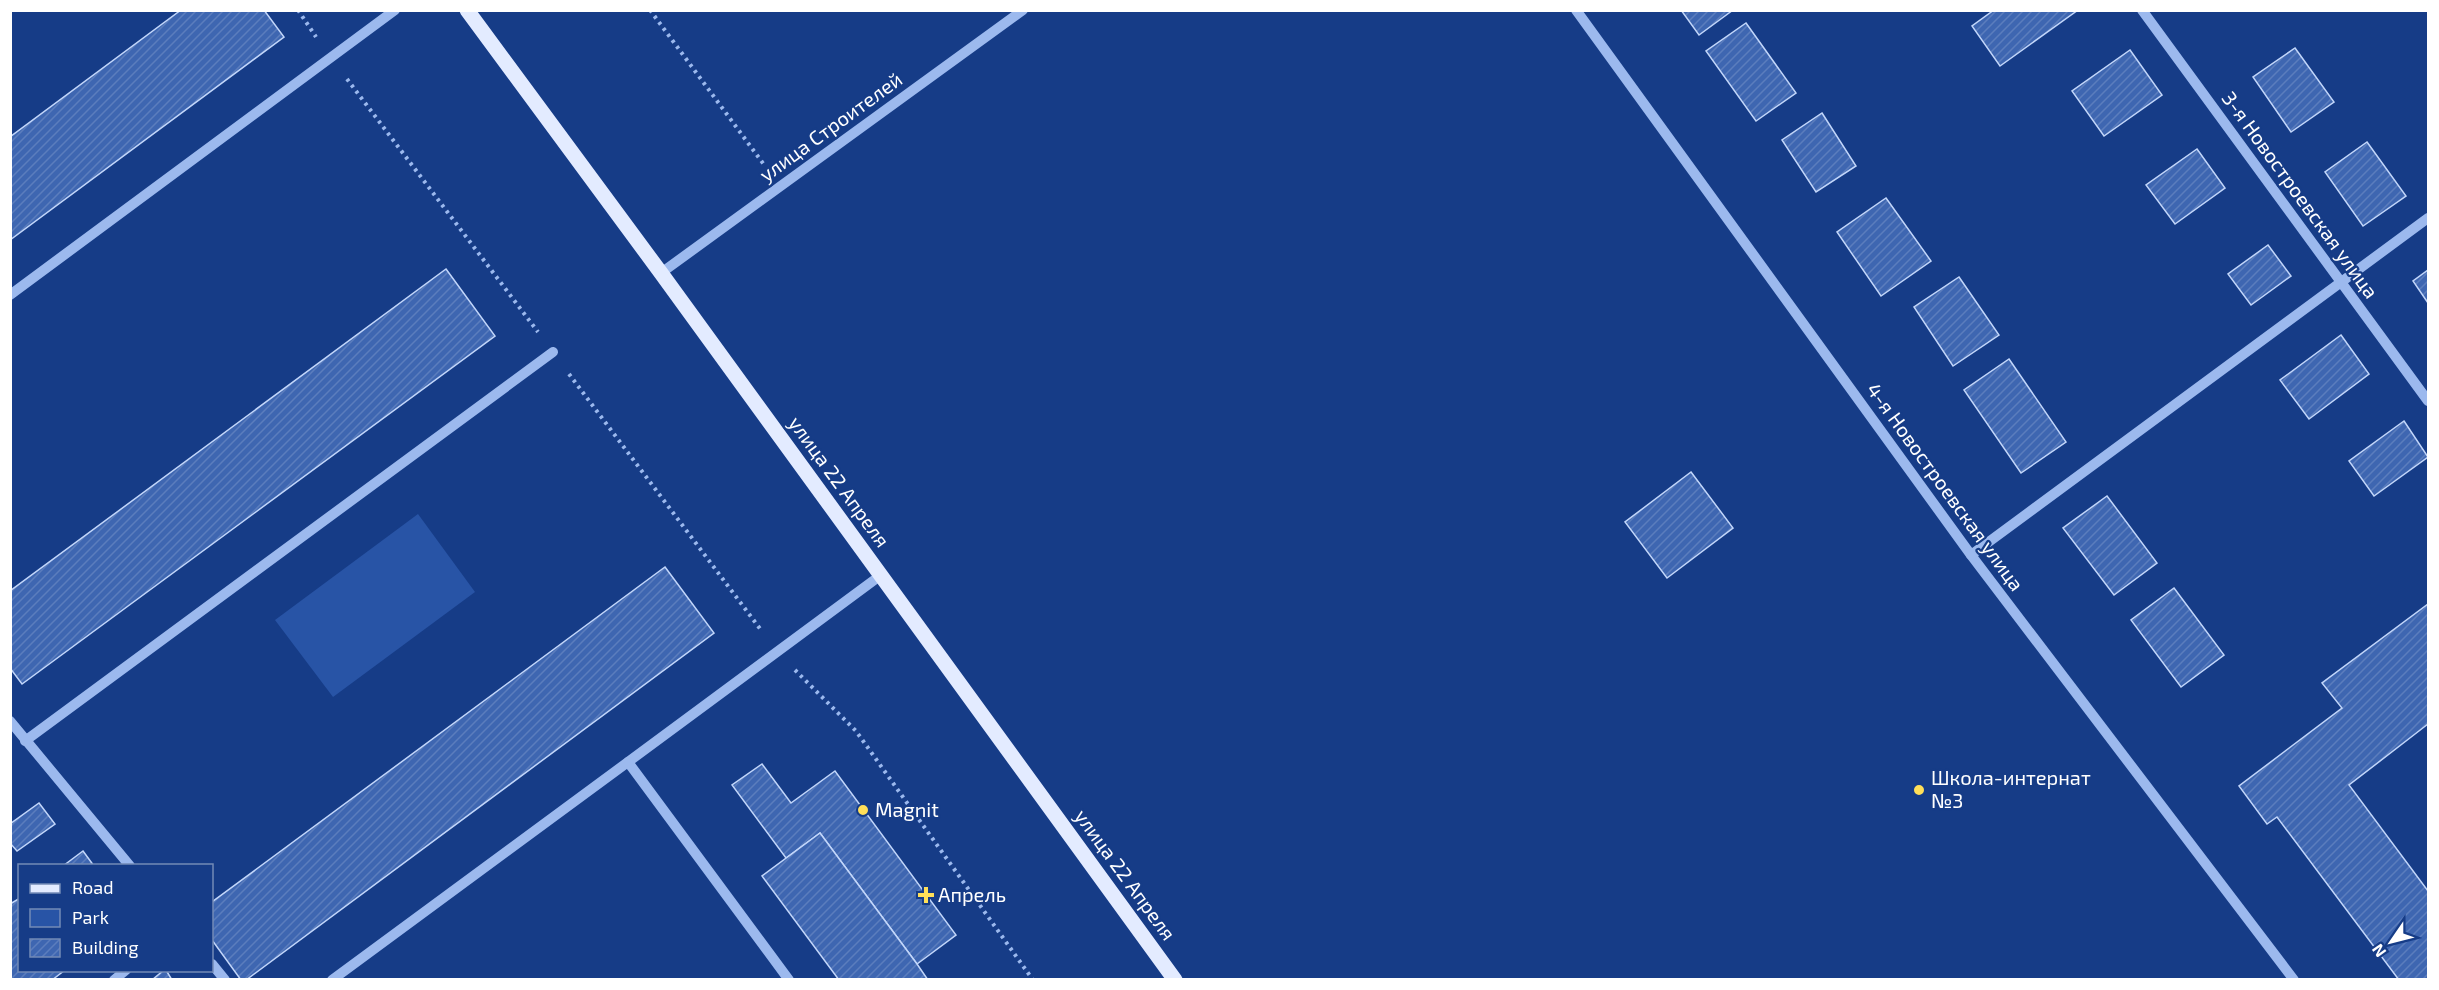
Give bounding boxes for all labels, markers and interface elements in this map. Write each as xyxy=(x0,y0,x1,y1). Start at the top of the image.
street label: улица Строителей xyxy=(754,66,907,187)
street label: 3-я Новостроевская улица xyxy=(2217,86,2384,303)
street label: 4-я Новостроевская улица xyxy=(1861,378,2029,596)
street label: улица 22 Апреля xyxy=(784,411,895,552)
place label: Школа-интернат №3 xyxy=(1931,765,2091,812)
marker: Школа-интернат №3 xyxy=(1912,783,1926,797)
place label: Magnit xyxy=(875,797,939,821)
marker: Magnit xyxy=(856,803,870,817)
street label: улица 22 Апреля xyxy=(1070,804,1181,945)
legend xyxy=(18,864,213,972)
text: Road xyxy=(72,876,113,898)
place label: Апрель xyxy=(938,882,1006,906)
marker: Апрель xyxy=(919,888,933,902)
text: Park xyxy=(72,906,109,928)
north arrow xyxy=(2361,912,2421,972)
text: Building xyxy=(72,936,139,958)
text: N xyxy=(2367,941,2389,961)

